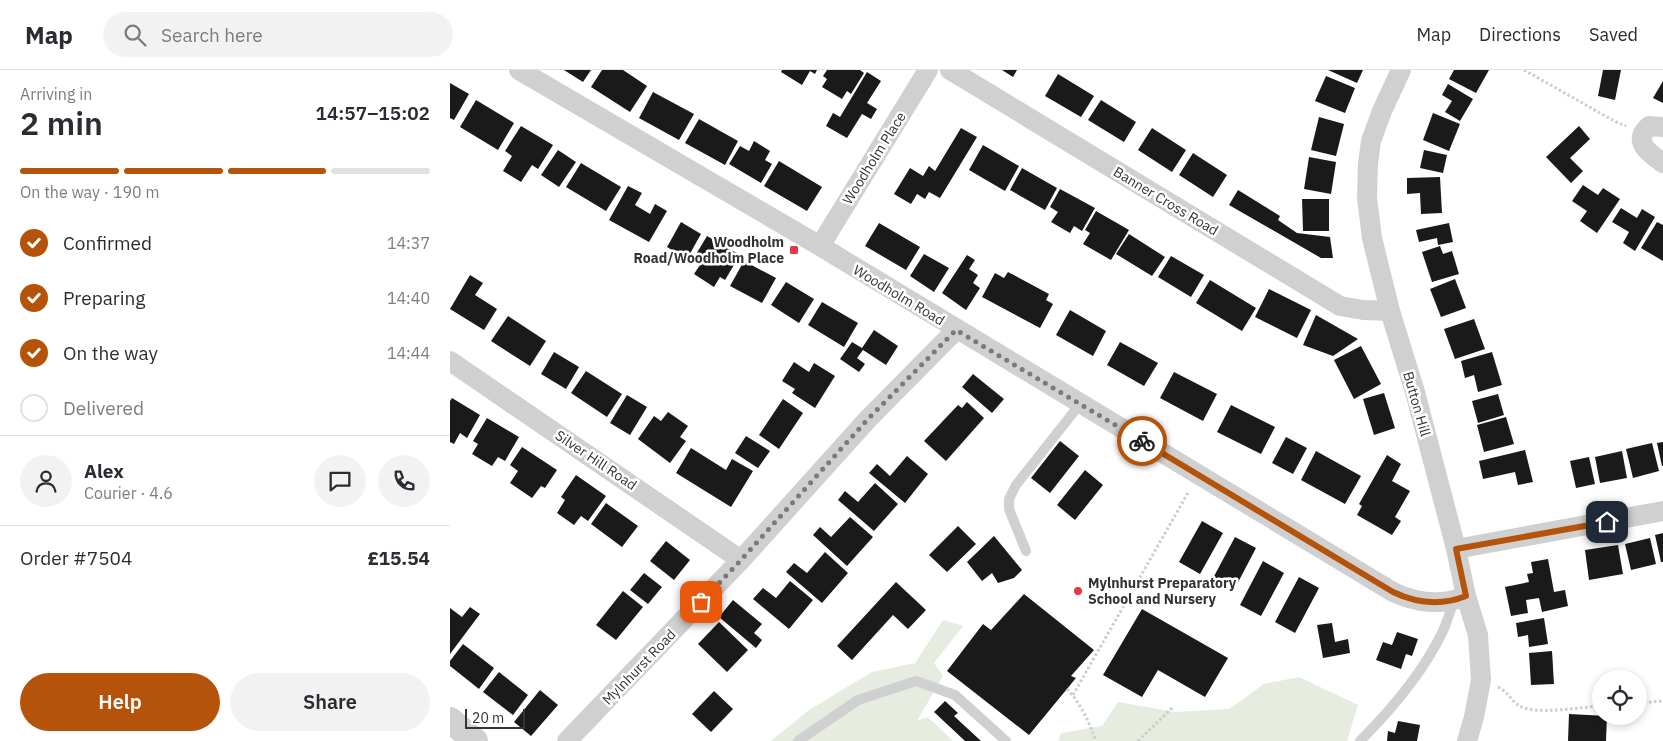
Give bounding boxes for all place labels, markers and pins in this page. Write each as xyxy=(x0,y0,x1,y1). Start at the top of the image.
place label: Woodholm Road/Woodholm Place xyxy=(634,233,784,267)
marker: Woodholm Road/Woodholm Place xyxy=(788,244,800,256)
pin xyxy=(1586,501,1628,543)
place label: Mylnhurst Preparatory School and Nursery xyxy=(1088,574,1237,608)
pin xyxy=(680,581,722,623)
marker: Mylnhurst Preparatory School and Nursery xyxy=(1072,585,1084,597)

